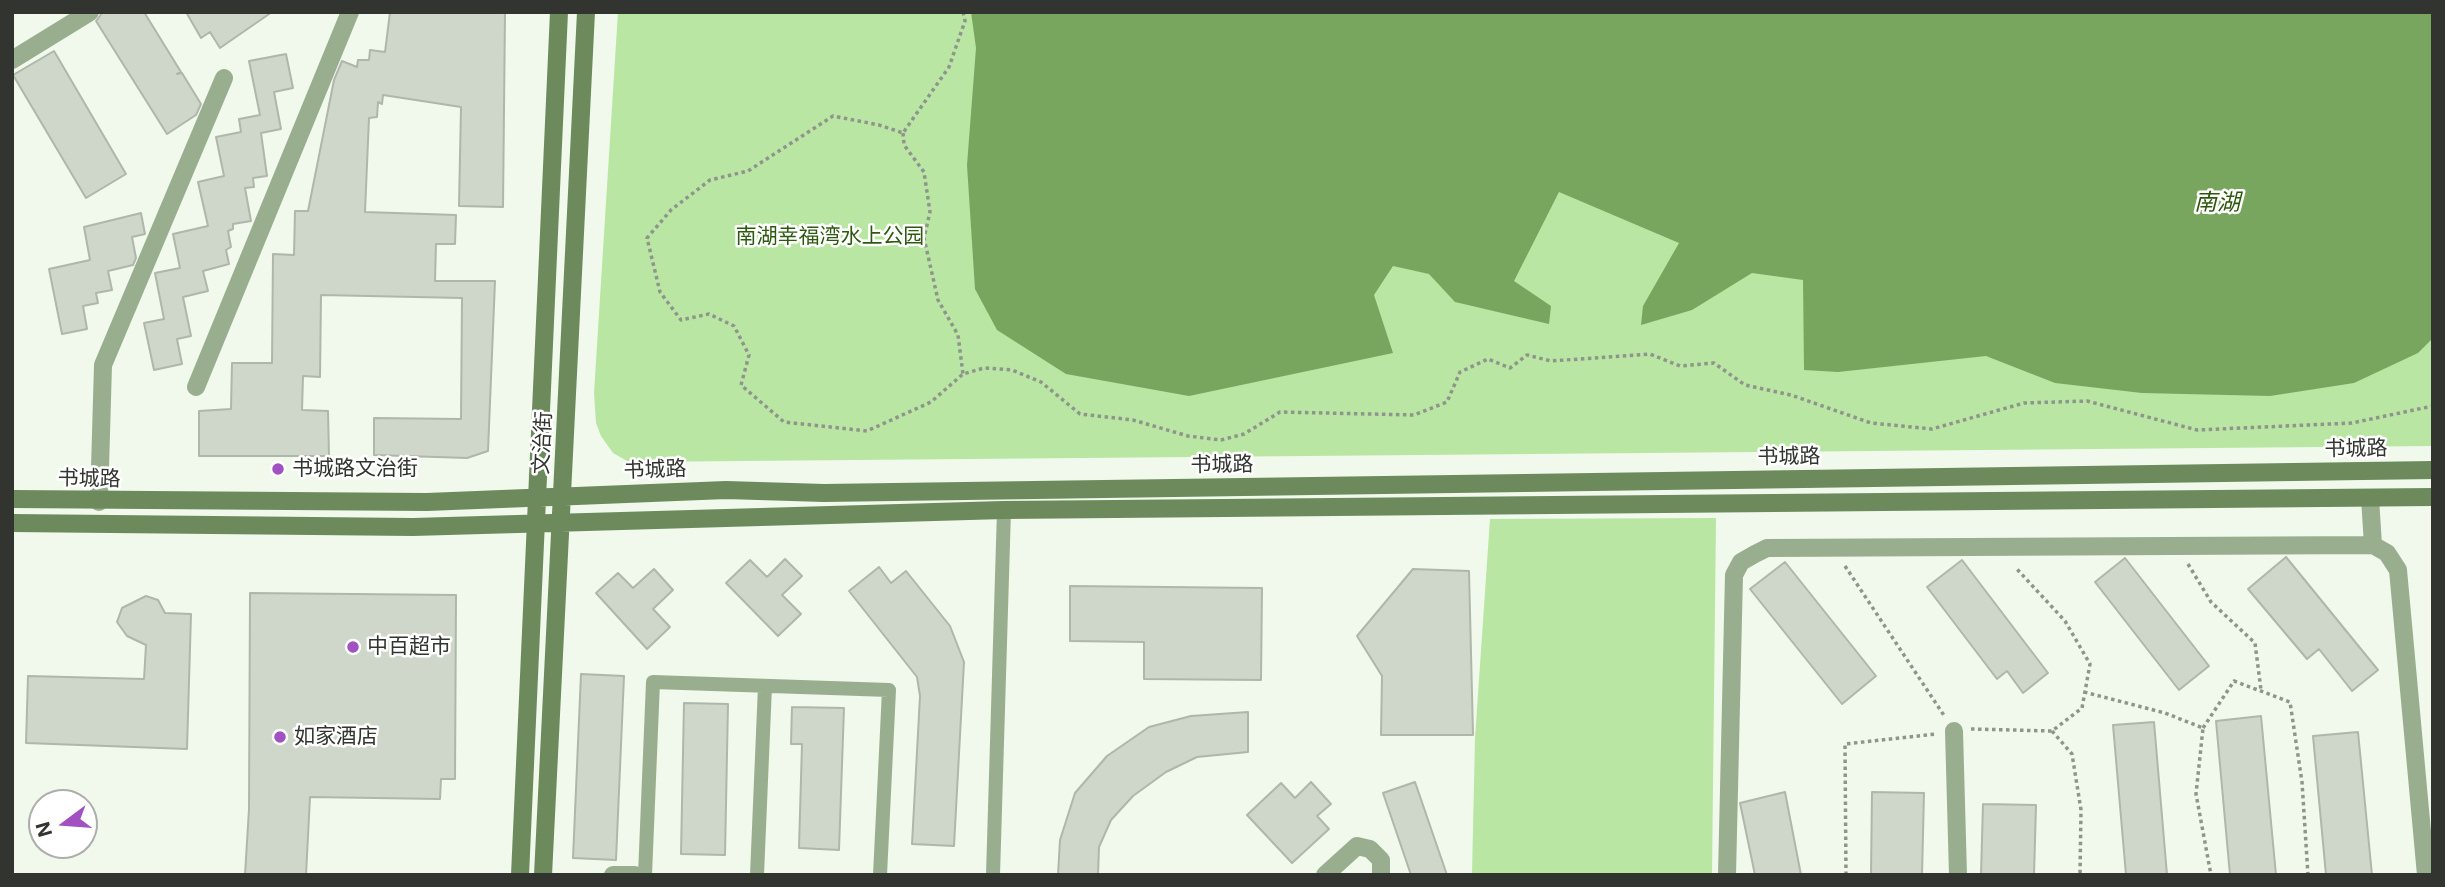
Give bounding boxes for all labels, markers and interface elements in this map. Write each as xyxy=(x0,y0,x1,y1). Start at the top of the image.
water label: 南湖 xyxy=(2194,189,2240,217)
park label: 南湖幸福湾水上公园 xyxy=(736,224,924,250)
street label: 文治街 xyxy=(529,411,557,475)
street label: 书城路 xyxy=(2324,436,2388,462)
street label: 书城路 xyxy=(1757,444,1821,470)
street label: 书城路 xyxy=(1190,452,1254,478)
place label: 书城路文治街 xyxy=(292,456,418,482)
street label: 书城路 xyxy=(623,456,687,484)
marker: 书城路文治街 xyxy=(270,461,286,477)
street label: 书城路 xyxy=(57,466,121,492)
place label: 中百超市 xyxy=(367,634,451,660)
marker: 中百超市 xyxy=(345,639,361,655)
place label: 如家酒店 xyxy=(294,724,378,750)
marker: 如家酒店 xyxy=(272,729,288,745)
north arrow xyxy=(28,789,98,859)
text: N xyxy=(31,819,57,840)

